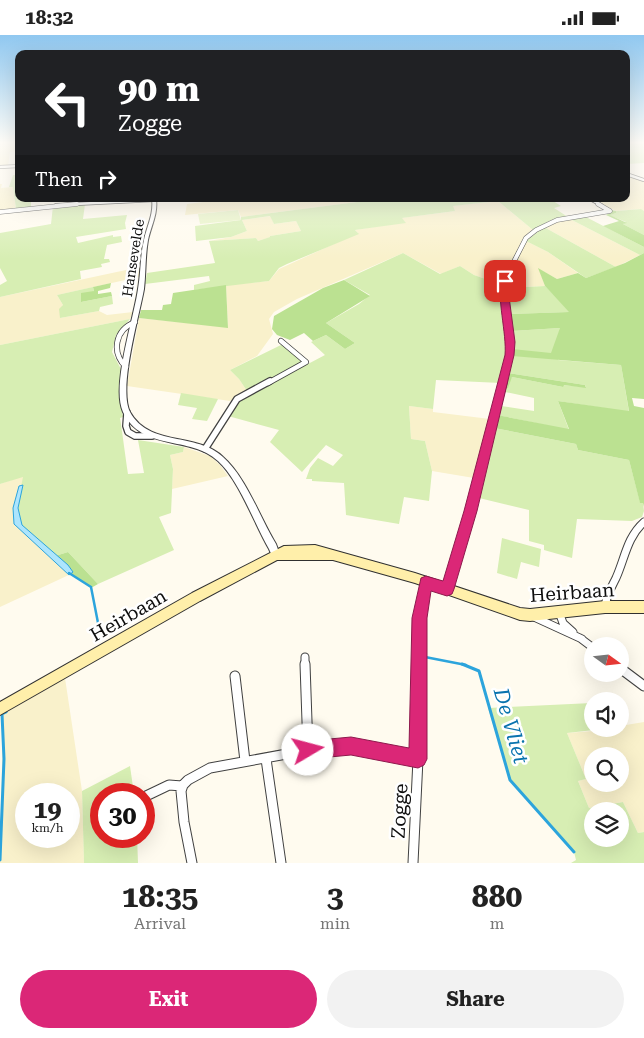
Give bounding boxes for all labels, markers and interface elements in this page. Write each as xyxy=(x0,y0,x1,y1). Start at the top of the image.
text: 18:32 xyxy=(25,6,74,29)
text: 90 m xyxy=(118,69,200,110)
icon: left xyxy=(35,70,100,135)
text: Zogge xyxy=(118,111,182,136)
icon: right xyxy=(93,165,121,193)
text: Then xyxy=(35,168,83,191)
street label: Hansevelde xyxy=(119,218,147,298)
pin xyxy=(484,260,526,302)
icon: arrive xyxy=(491,267,519,295)
street label: Heirbaan xyxy=(529,578,615,607)
street label: Heirbaan xyxy=(86,584,171,647)
north arrow xyxy=(584,637,629,683)
map controls xyxy=(584,637,629,847)
water label: De Vliet xyxy=(488,684,533,767)
button: sound xyxy=(584,692,629,737)
position arrow xyxy=(281,723,333,775)
button: search xyxy=(584,747,629,792)
speed limit sign: 30 xyxy=(90,783,155,848)
street label: Zogge xyxy=(387,783,412,839)
text: 19 xyxy=(33,795,62,824)
button: layers xyxy=(584,802,629,847)
text: km/h xyxy=(31,821,64,835)
text: 18:35 xyxy=(122,879,198,914)
text: 3 xyxy=(327,879,343,914)
text: 880 xyxy=(472,879,522,914)
text: Arrival xyxy=(134,914,186,933)
text: min xyxy=(320,914,350,933)
text: m xyxy=(490,914,504,933)
button: Exit xyxy=(20,970,317,1028)
button: Share xyxy=(327,970,624,1028)

